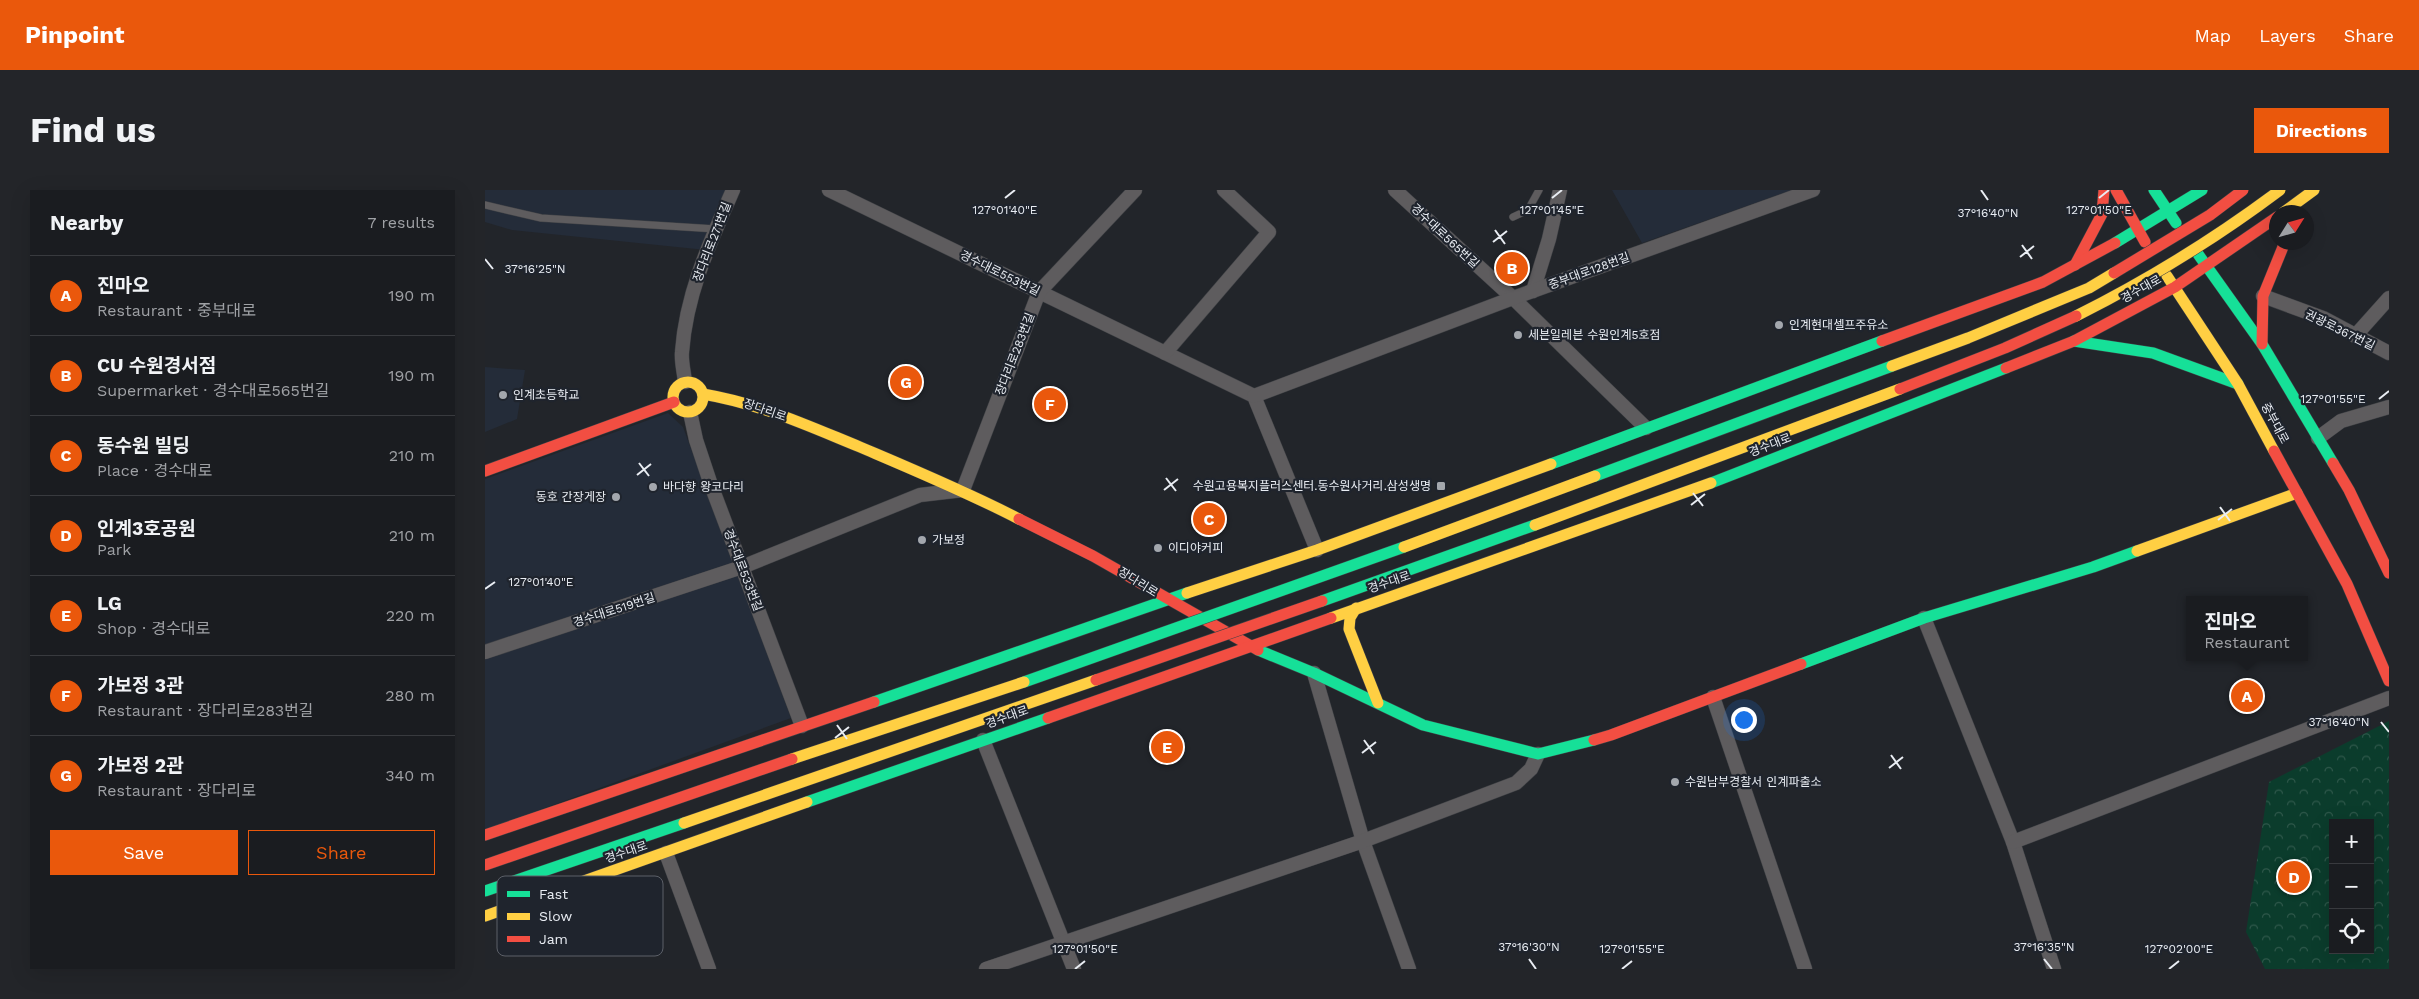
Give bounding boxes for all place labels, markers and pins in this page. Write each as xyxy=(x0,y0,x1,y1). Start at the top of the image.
pin: B xyxy=(1496,249,1528,287)
place label: 인계현대셀프주유소 xyxy=(1789,318,1888,332)
marker: 인계현대셀프주유소 xyxy=(1773,319,1785,331)
place label: 세븐일레븐 수원인계5호점 xyxy=(1528,328,1661,342)
marker: 세븐일레븐 수원인계5호점 xyxy=(1512,329,1524,341)
pin: G xyxy=(890,363,922,401)
pin: F xyxy=(1034,385,1066,423)
place label: 인계초등학교 xyxy=(513,388,579,402)
marker: 인계초등학교 xyxy=(497,389,509,401)
place label: 수원고용복지플러스센터.동수원사거리.삼성생명 xyxy=(1193,479,1431,493)
place label: 바다향 왕코다리 xyxy=(663,480,744,494)
marker: 수원고용복지플러스센터.동수원사거리.삼성생명 xyxy=(1435,480,1447,492)
marker: 바다향 왕코다리 xyxy=(647,481,659,493)
place label: 동호 간장게장 xyxy=(536,490,606,504)
marker: 동호 간장게장 xyxy=(610,491,622,503)
pin: C xyxy=(1193,500,1225,538)
place label: 가보정 xyxy=(932,533,965,547)
marker: 가보정 xyxy=(916,534,928,546)
place label: 이디야커피 xyxy=(1168,541,1223,555)
marker: 이디야커피 xyxy=(1152,542,1164,554)
pin: A xyxy=(2231,677,2263,715)
pin: E xyxy=(1151,728,1183,766)
place label: 수원남부경찰서 인계파출소 xyxy=(1685,775,1822,789)
marker: 수원남부경찰서 인계파출소 xyxy=(1669,776,1681,788)
pin: D xyxy=(2278,858,2310,896)

